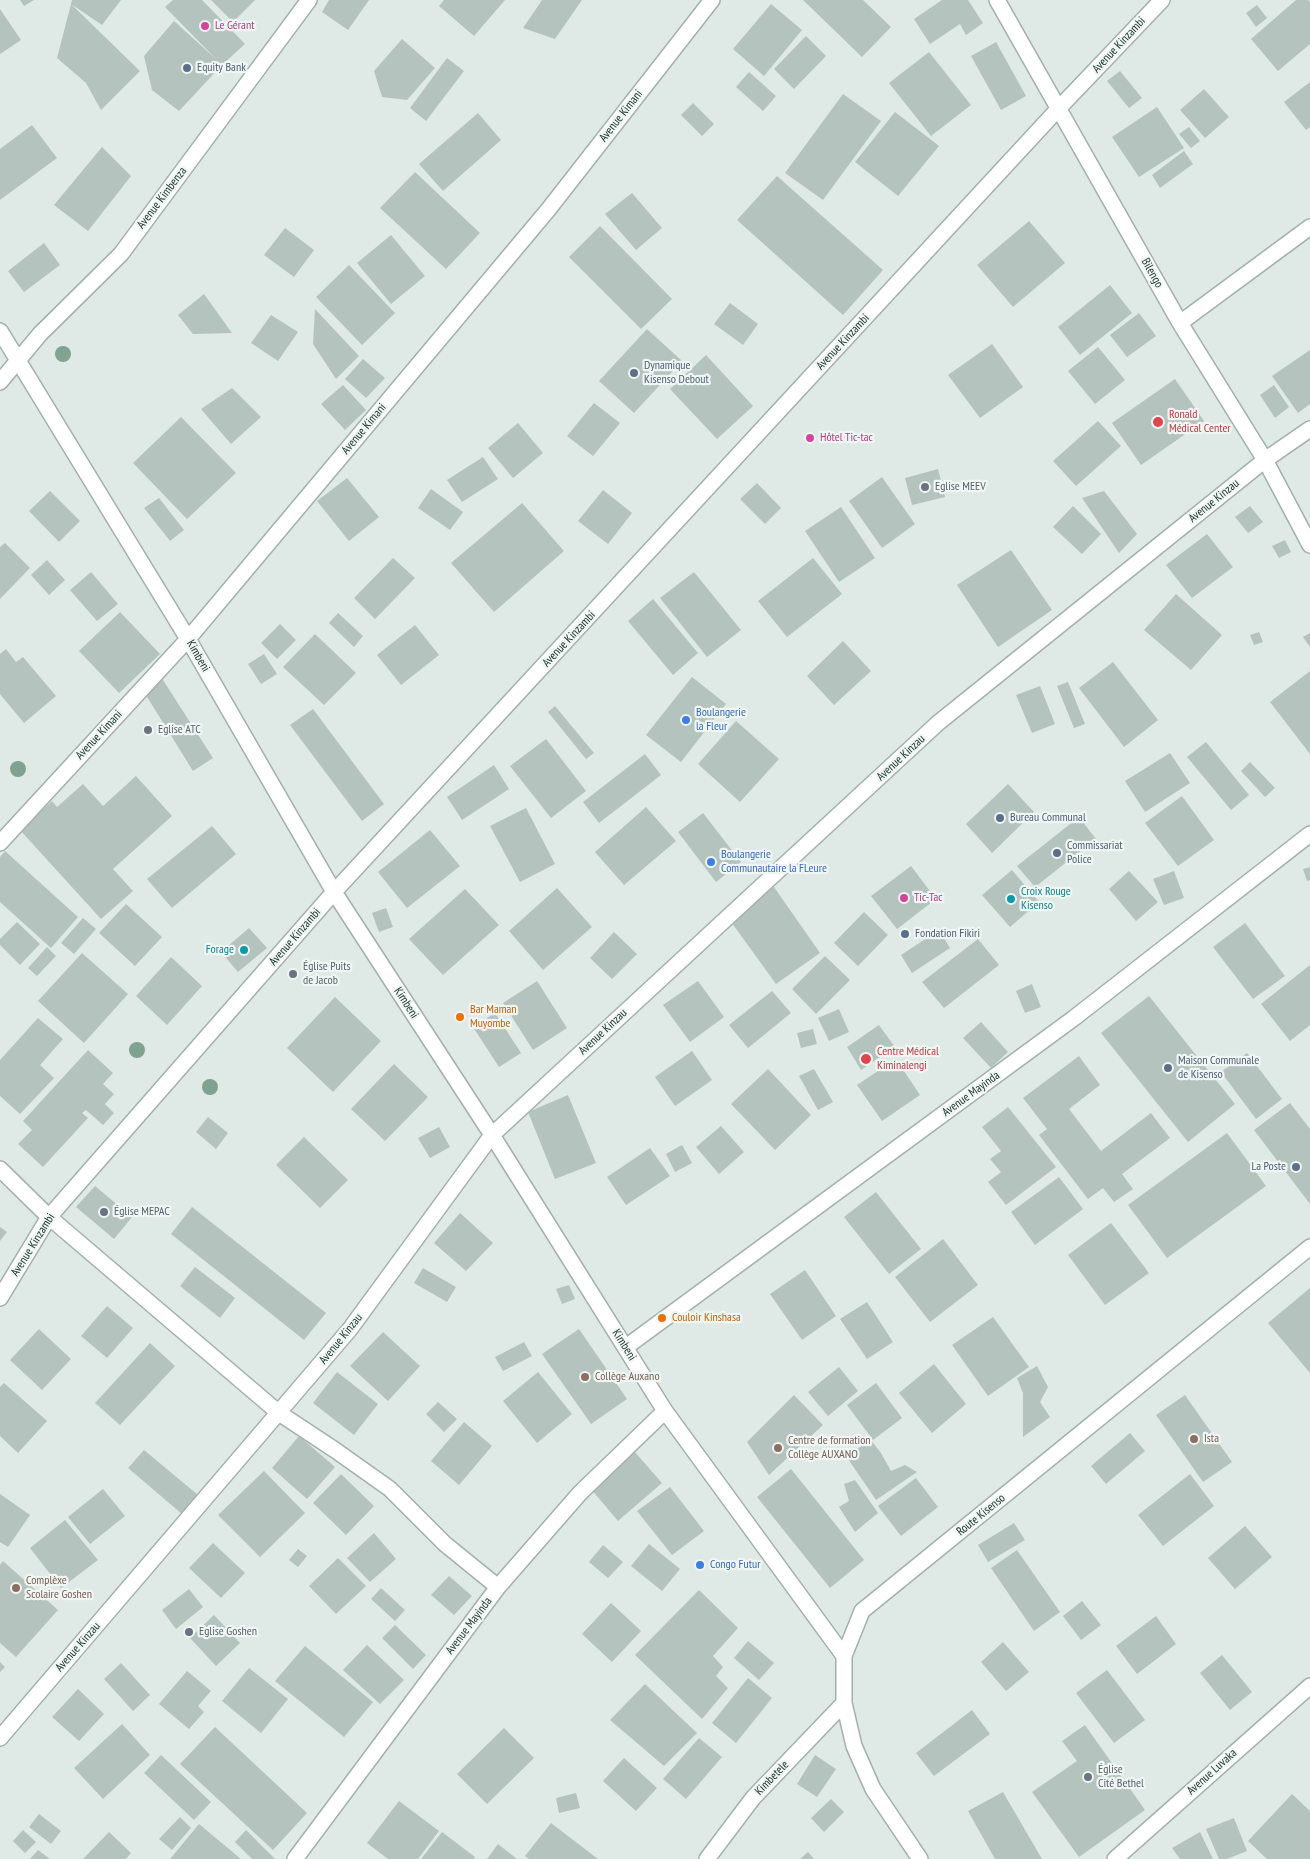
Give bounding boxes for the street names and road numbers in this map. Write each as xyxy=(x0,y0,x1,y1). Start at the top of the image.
street label: Avenue Kinzambi xyxy=(1089,14,1149,76)
street label: Avenue Kimani xyxy=(596,87,646,145)
street label: Avenue Kimbenza xyxy=(134,164,190,232)
street label: Bilengo xyxy=(1138,256,1166,290)
street label: Avenue Kinzambi xyxy=(813,311,873,373)
street label: Avenue Kimani xyxy=(339,401,389,457)
street label: Avenue Kinzau xyxy=(1186,476,1242,526)
street label: Avenue Kinzambi xyxy=(539,608,599,670)
street label: Kimbeni xyxy=(183,638,213,674)
street label: Avenue Kimani xyxy=(73,707,125,763)
street label: Avenue Kinzau xyxy=(874,732,928,784)
street label: Avenue Kinzambi xyxy=(266,905,324,969)
street label: Kimbeni xyxy=(391,985,421,1021)
street label: Avenue Kinzau xyxy=(576,1006,630,1058)
street label: Avenue Mayinda xyxy=(939,1068,1003,1120)
street label: Avenue Kinzambi xyxy=(8,1211,58,1279)
street label: Avenue Kinzau xyxy=(316,1311,366,1367)
street label: Kimbeni xyxy=(609,1327,639,1363)
street label: Route Kisenso xyxy=(954,1491,1008,1539)
street label: Avenue Mayinda xyxy=(443,1595,495,1657)
street label: Avenue Kinzau xyxy=(53,1619,103,1675)
street label: Avenue Luvaka xyxy=(1184,1746,1240,1798)
street label: Kimbetele xyxy=(752,1758,792,1798)

